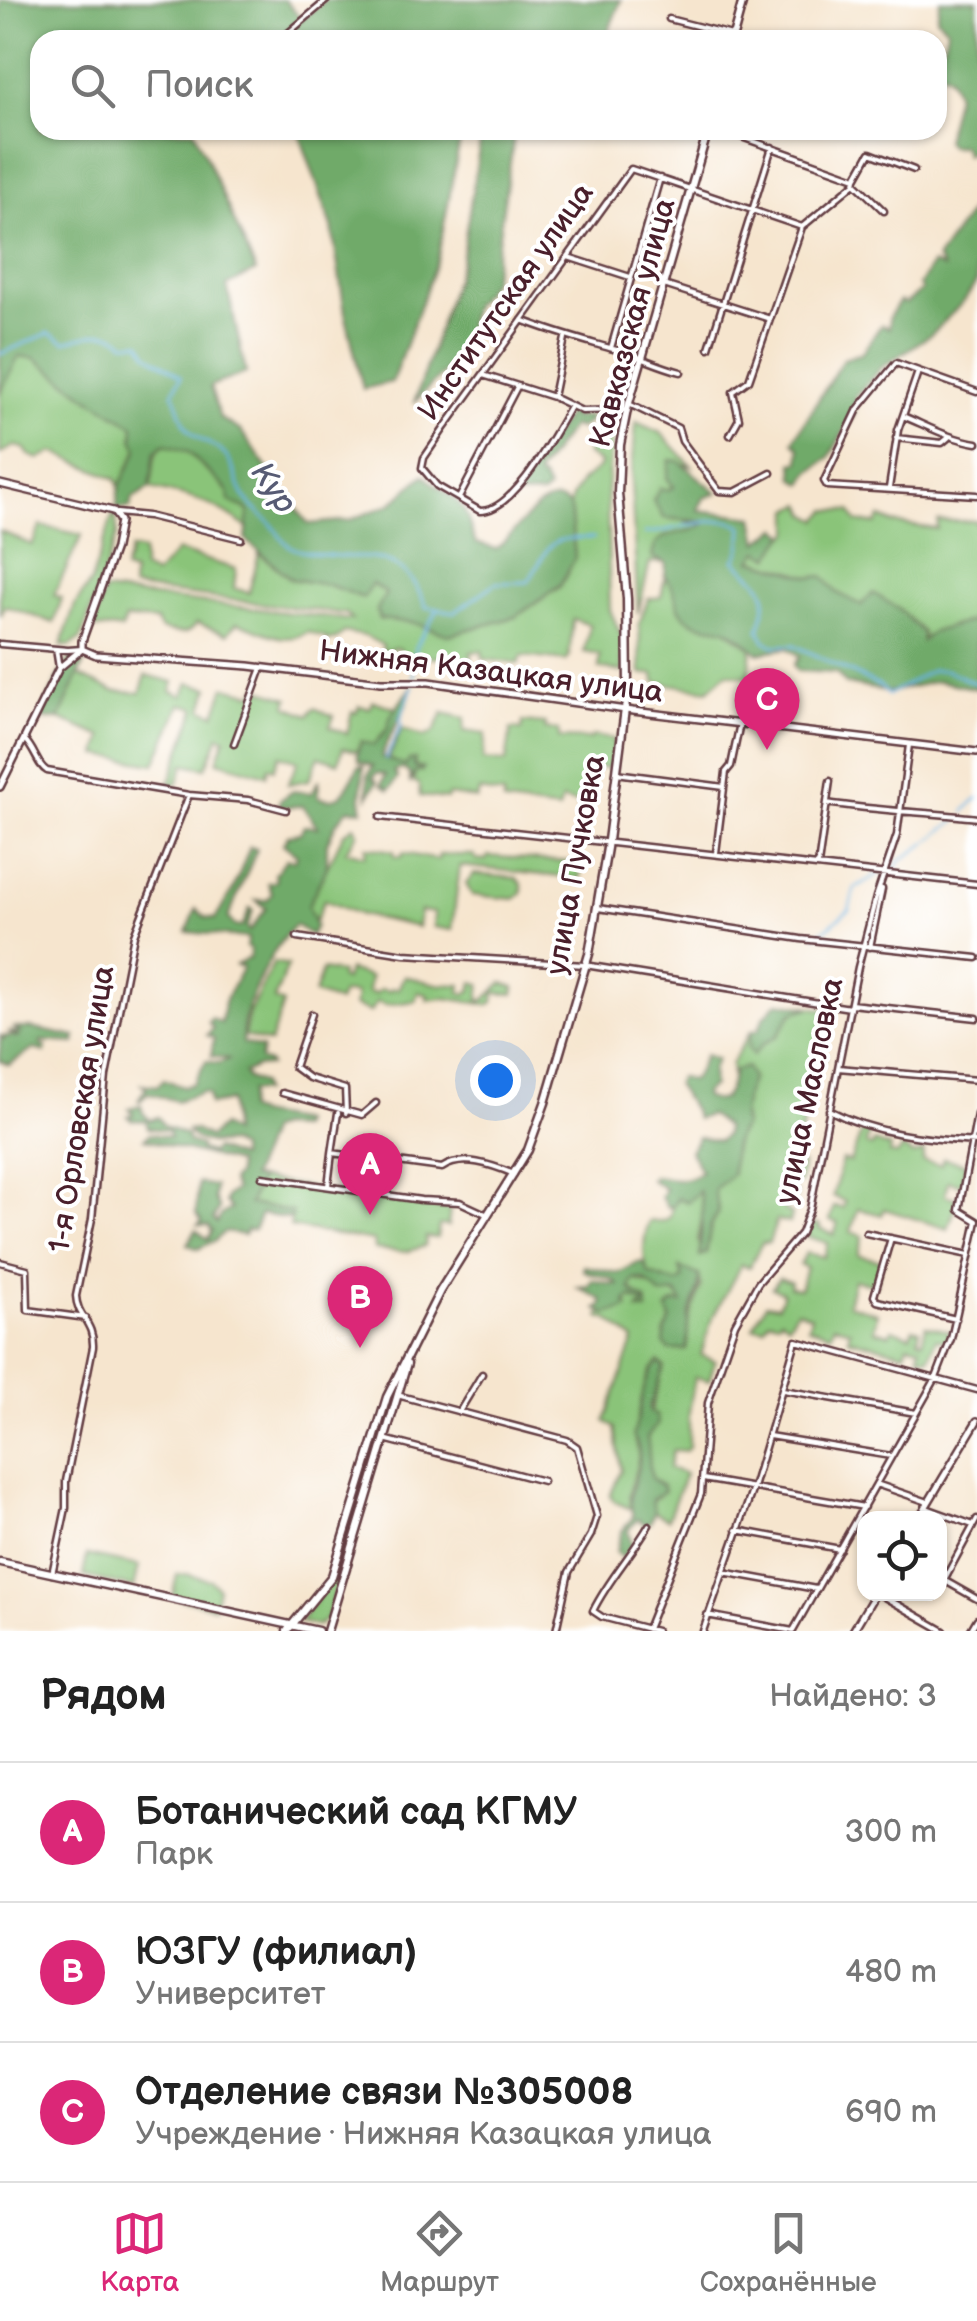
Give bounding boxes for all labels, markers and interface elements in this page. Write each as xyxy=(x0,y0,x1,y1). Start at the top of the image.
search box xyxy=(30,30,947,140)
icon: search xyxy=(65,58,120,113)
text: Поиск xyxy=(145,63,253,108)
street label: Институтская улица xyxy=(411,176,602,428)
street label: Кавказская улица xyxy=(582,194,684,451)
water label: Кур xyxy=(242,455,304,521)
street label: Нижняя Казацкая улица xyxy=(317,633,665,711)
pin: C xyxy=(734,668,800,750)
street label: улица Пучковка xyxy=(539,752,613,978)
street label: 1-я Орловская улица xyxy=(42,963,122,1255)
street label: улица Масловка xyxy=(768,974,852,1207)
your location xyxy=(470,1055,521,1106)
pin: A xyxy=(338,1132,402,1215)
pin: B xyxy=(328,1266,392,1348)
map controls xyxy=(857,1511,947,1601)
button: locate xyxy=(857,1511,947,1601)
text: Рядом xyxy=(40,1671,167,1722)
text: Найдено: 3 xyxy=(769,1677,937,1716)
text: Ботанический сад КГМУ xyxy=(135,1790,577,1835)
text: A xyxy=(63,1813,82,1852)
text: 300 m xyxy=(845,1813,937,1852)
text: Парк xyxy=(135,1835,213,1874)
text: ЮЗГУ (филиал) xyxy=(135,1930,417,1975)
text: B xyxy=(61,1953,84,1992)
text: 480 m xyxy=(845,1953,937,1992)
text: Университет xyxy=(135,1975,326,2014)
text: Отделение связи №305008 xyxy=(135,2070,633,2115)
text: C xyxy=(61,2093,84,2132)
text: 690 m xyxy=(845,2093,937,2132)
text: Учреждение · Нижняя Казацкая улица xyxy=(135,2115,712,2154)
tab: Карта xyxy=(100,2206,179,2299)
tab: Маршрут xyxy=(380,2206,499,2299)
tab: Сохранённые xyxy=(700,2206,877,2299)

